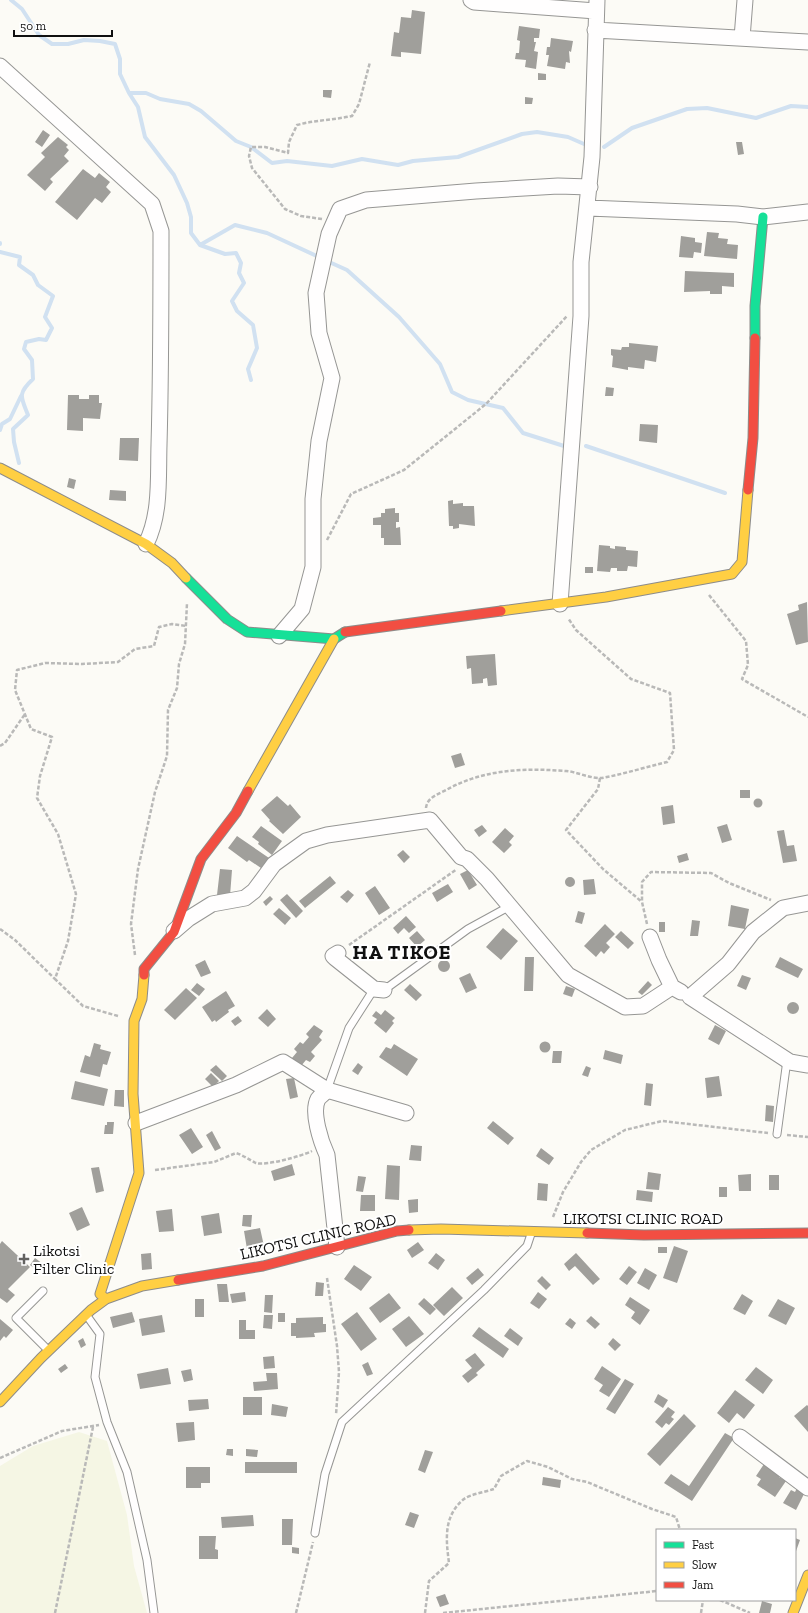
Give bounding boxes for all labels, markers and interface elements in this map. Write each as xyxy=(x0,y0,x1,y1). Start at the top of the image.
scale bar xyxy=(14,12,112,38)
text: 50 m xyxy=(20,19,47,33)
district label: HA TIKOE xyxy=(353,940,451,964)
street label: LIKOTSI CLINIC ROAD xyxy=(238,1209,398,1264)
street label: LIKOTSI CLINIC ROAD xyxy=(563,1209,723,1228)
place label: Likotsi Filter Clinic xyxy=(33,1241,114,1278)
marker: Likotsi Filter Clinic xyxy=(18,1253,30,1265)
legend xyxy=(656,1529,796,1601)
text: Fast xyxy=(692,1538,715,1552)
text: Slow xyxy=(692,1558,718,1572)
text: Jam xyxy=(692,1578,714,1592)

